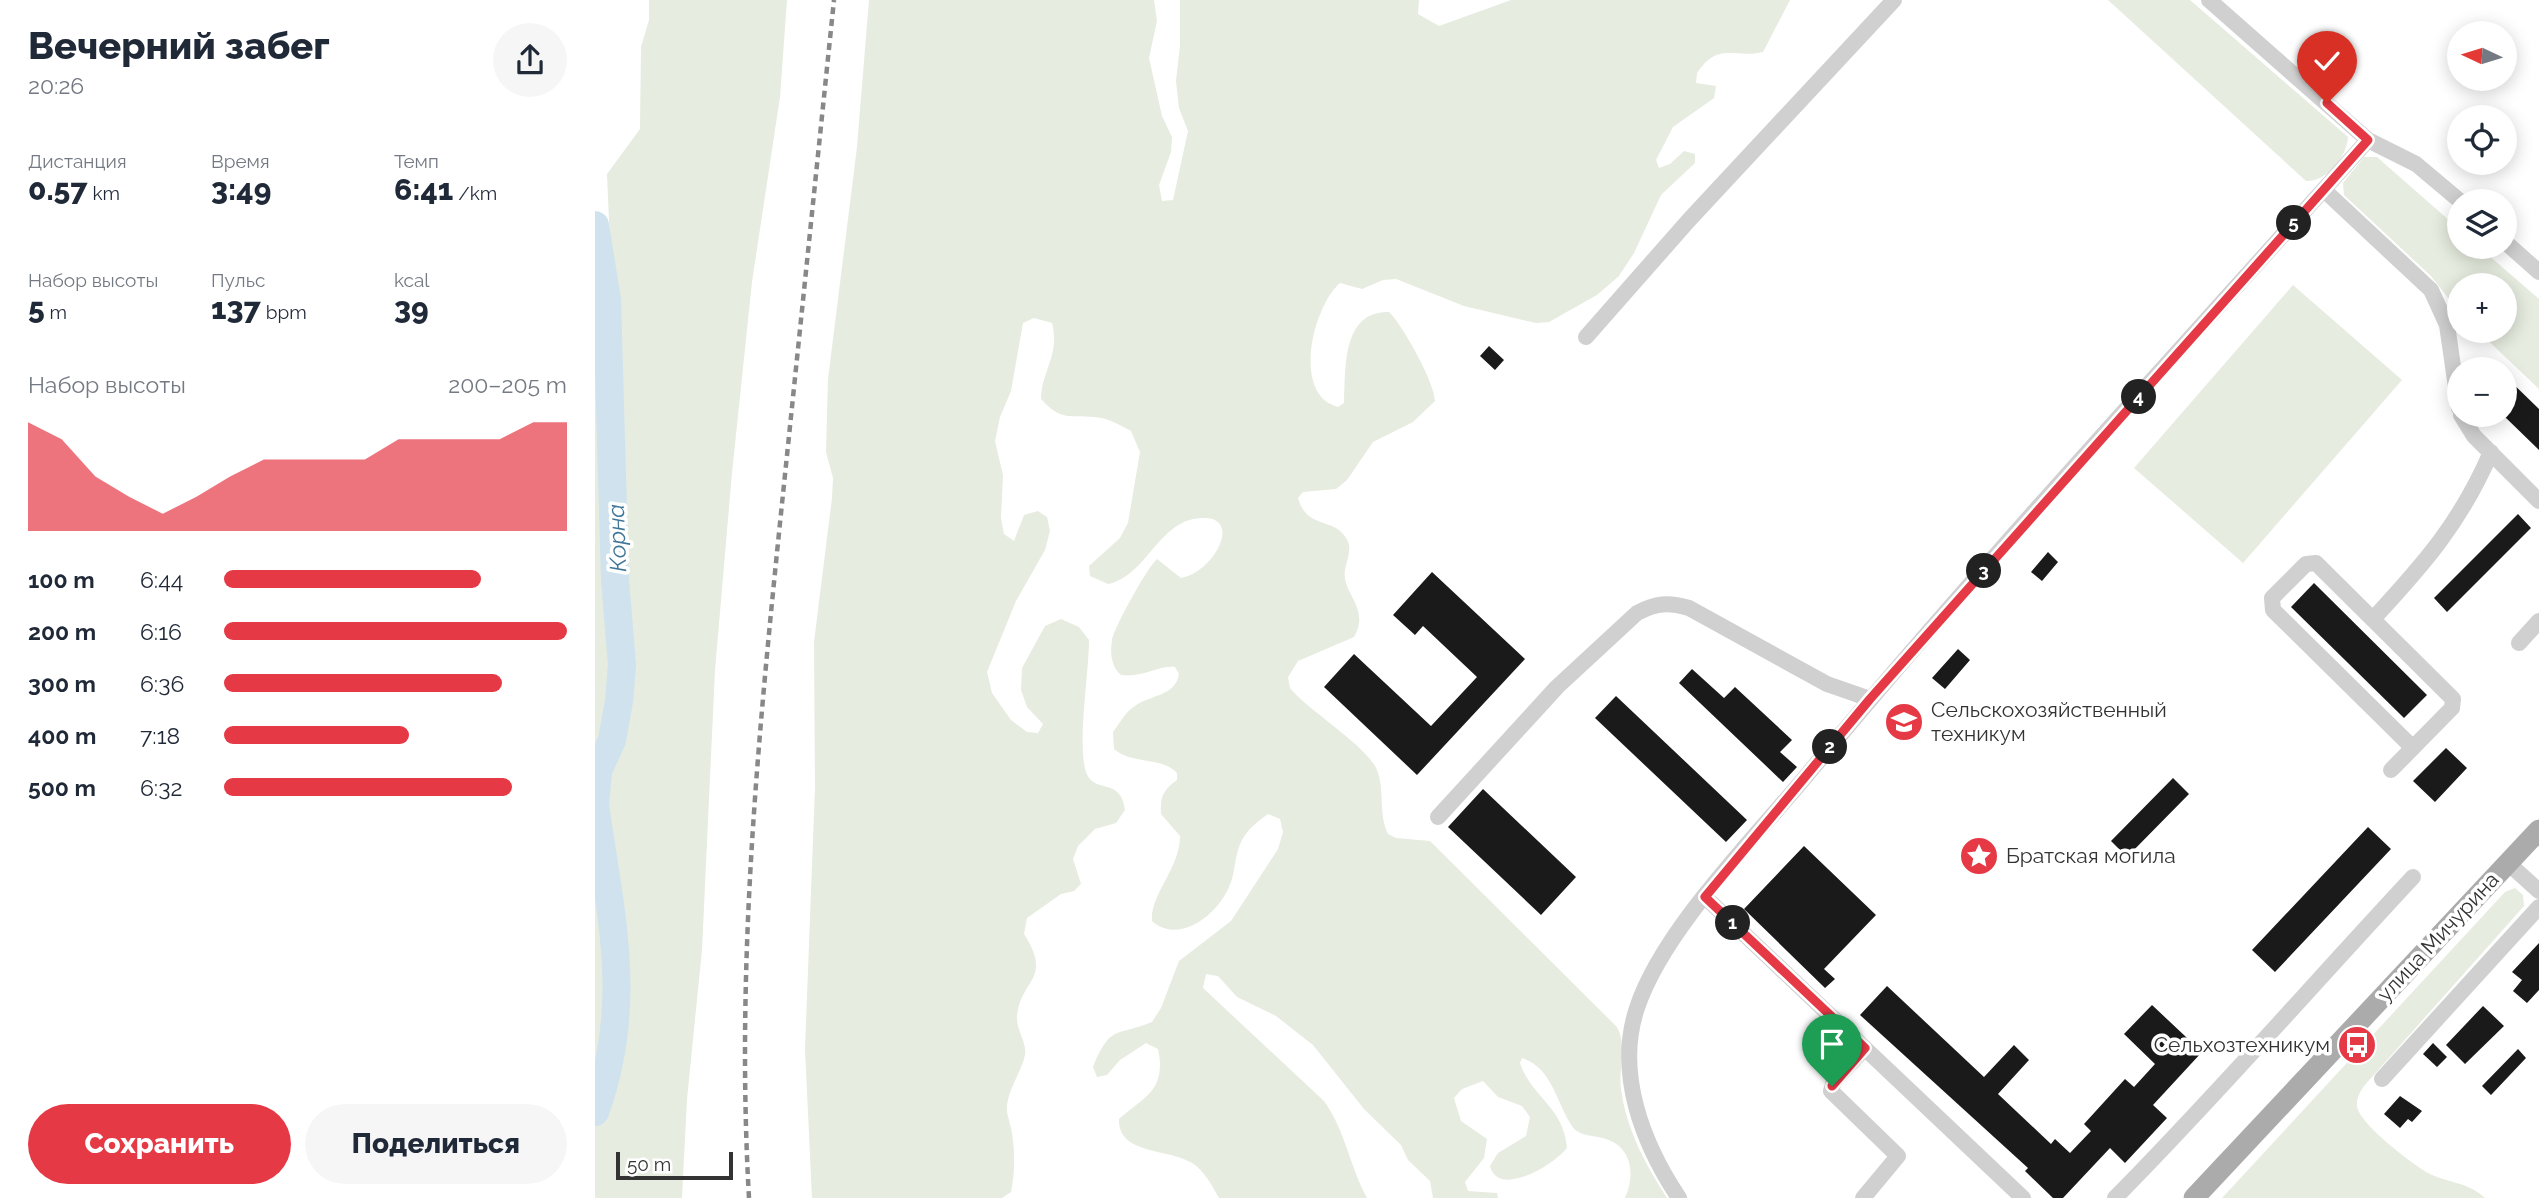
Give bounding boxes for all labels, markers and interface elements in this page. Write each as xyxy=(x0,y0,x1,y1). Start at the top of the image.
north arrow xyxy=(2447,21,2517,91)
map controls xyxy=(2447,21,2517,427)
text: Вечерний забег xyxy=(28,23,330,68)
button: share xyxy=(493,23,567,97)
pin xyxy=(2297,31,2357,103)
icon: check xyxy=(2308,42,2346,80)
text: 20:26 xyxy=(28,72,84,99)
button: locate xyxy=(2447,105,2517,175)
text: Дистанция xyxy=(28,150,127,172)
text: Время xyxy=(211,150,270,172)
text: Темп xyxy=(394,150,439,172)
text: 0.57 xyxy=(28,172,88,207)
text: 3:49 xyxy=(211,172,271,207)
text: 6:41 xyxy=(394,172,453,207)
text: km xyxy=(88,182,120,204)
text: /km xyxy=(453,182,497,204)
button: layers xyxy=(2447,189,2517,259)
pin: 5 xyxy=(2277,206,2311,241)
text: 5 xyxy=(2288,211,2299,233)
text: Набор высоты xyxy=(28,269,158,291)
text: Пульс xyxy=(211,269,265,291)
text: kcal xyxy=(394,269,430,291)
button: + xyxy=(2447,273,2517,343)
text: 5 xyxy=(28,291,45,326)
text: 137 xyxy=(211,291,261,326)
text: 39 xyxy=(394,291,429,326)
text: m xyxy=(45,301,67,323)
text: bpm xyxy=(261,301,307,323)
button: − xyxy=(2447,357,2517,427)
text: Набор высоты xyxy=(28,371,186,398)
text: 200–205 m xyxy=(448,371,567,398)
pin: 4 xyxy=(2121,380,2157,414)
text: 4 xyxy=(2133,385,2144,407)
water label: Корна xyxy=(602,503,631,573)
pin: 3 xyxy=(1967,554,2001,588)
text: 3 xyxy=(1978,559,1989,581)
text: 100 m xyxy=(28,566,95,593)
text: 6:44 xyxy=(140,566,183,593)
text: 200 m xyxy=(28,618,96,645)
text: 6:16 xyxy=(140,618,182,645)
text: 300 m xyxy=(28,670,96,697)
text: 6:36 xyxy=(140,670,184,697)
place label: Сельскохозяйственный техникум xyxy=(1931,697,2167,746)
school or university icon: Сельскохозяйственный техникум xyxy=(1883,701,1925,743)
text: 400 m xyxy=(28,722,96,749)
text: 7:18 xyxy=(140,722,180,749)
pin: 2 xyxy=(1813,730,1847,764)
text: 2 xyxy=(1824,735,1835,757)
text: 500 m xyxy=(28,774,96,801)
text: 6:32 xyxy=(140,774,182,801)
place icon: Братская могила xyxy=(1958,835,2000,877)
place label: Братская могила xyxy=(2006,843,2176,868)
street label: улица Мичурина xyxy=(2372,867,2504,1006)
pin: 1 xyxy=(1715,906,1751,940)
text: 1 xyxy=(1728,911,1737,933)
pin xyxy=(1802,1014,1862,1086)
bus stop icon: Сельхозтехникум xyxy=(2336,1024,2378,1066)
icon: arrive xyxy=(1813,1025,1851,1063)
place label: Сельхозтехникум xyxy=(2154,1032,2330,1057)
button: Сохранить xyxy=(28,1104,291,1184)
button: Поделиться xyxy=(305,1104,567,1184)
scale bar xyxy=(616,1149,733,1181)
text: 50 m xyxy=(627,1153,671,1175)

